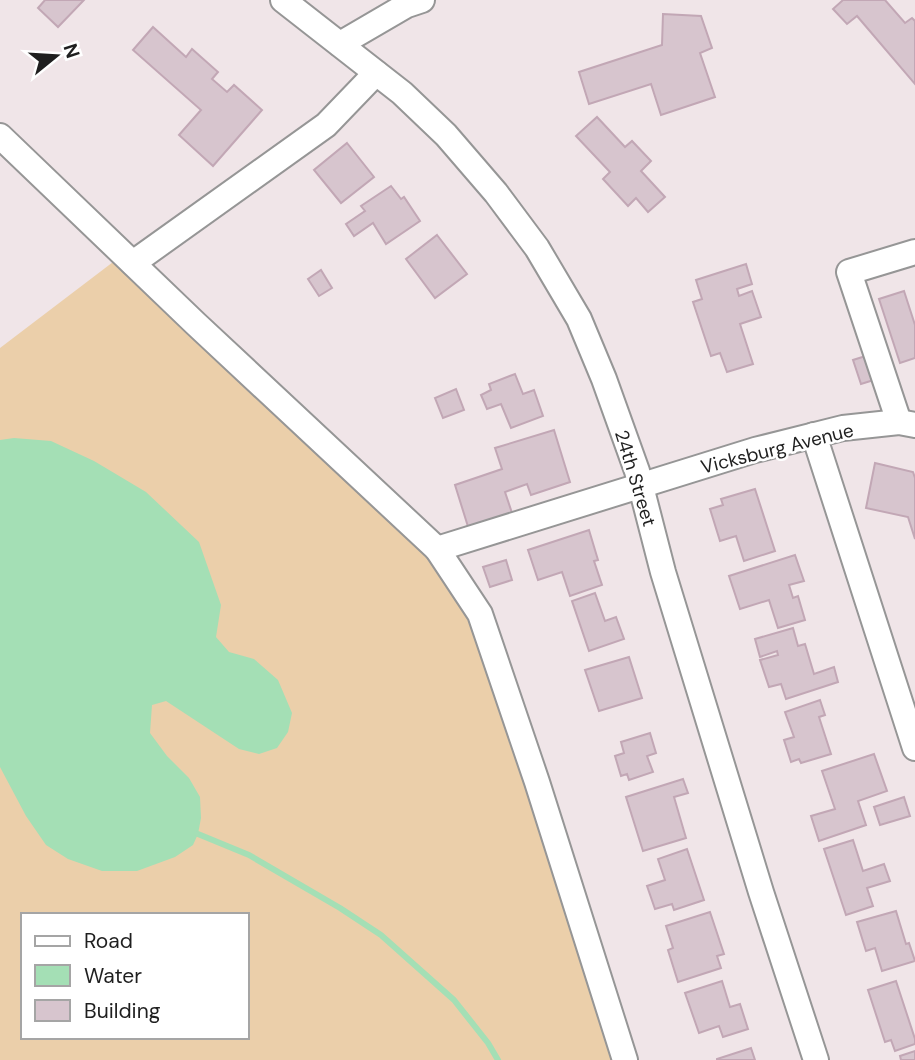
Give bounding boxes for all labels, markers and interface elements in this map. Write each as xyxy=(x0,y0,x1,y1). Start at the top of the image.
north arrow xyxy=(21,21,91,91)
text: N xyxy=(58,40,86,61)
street label: Vicksburg Avenue xyxy=(698,417,856,480)
street label: 24th Street xyxy=(609,427,662,529)
legend xyxy=(21,913,248,1039)
text: Road xyxy=(84,927,133,955)
text: Water xyxy=(84,962,142,990)
text: Building xyxy=(84,997,161,1025)

